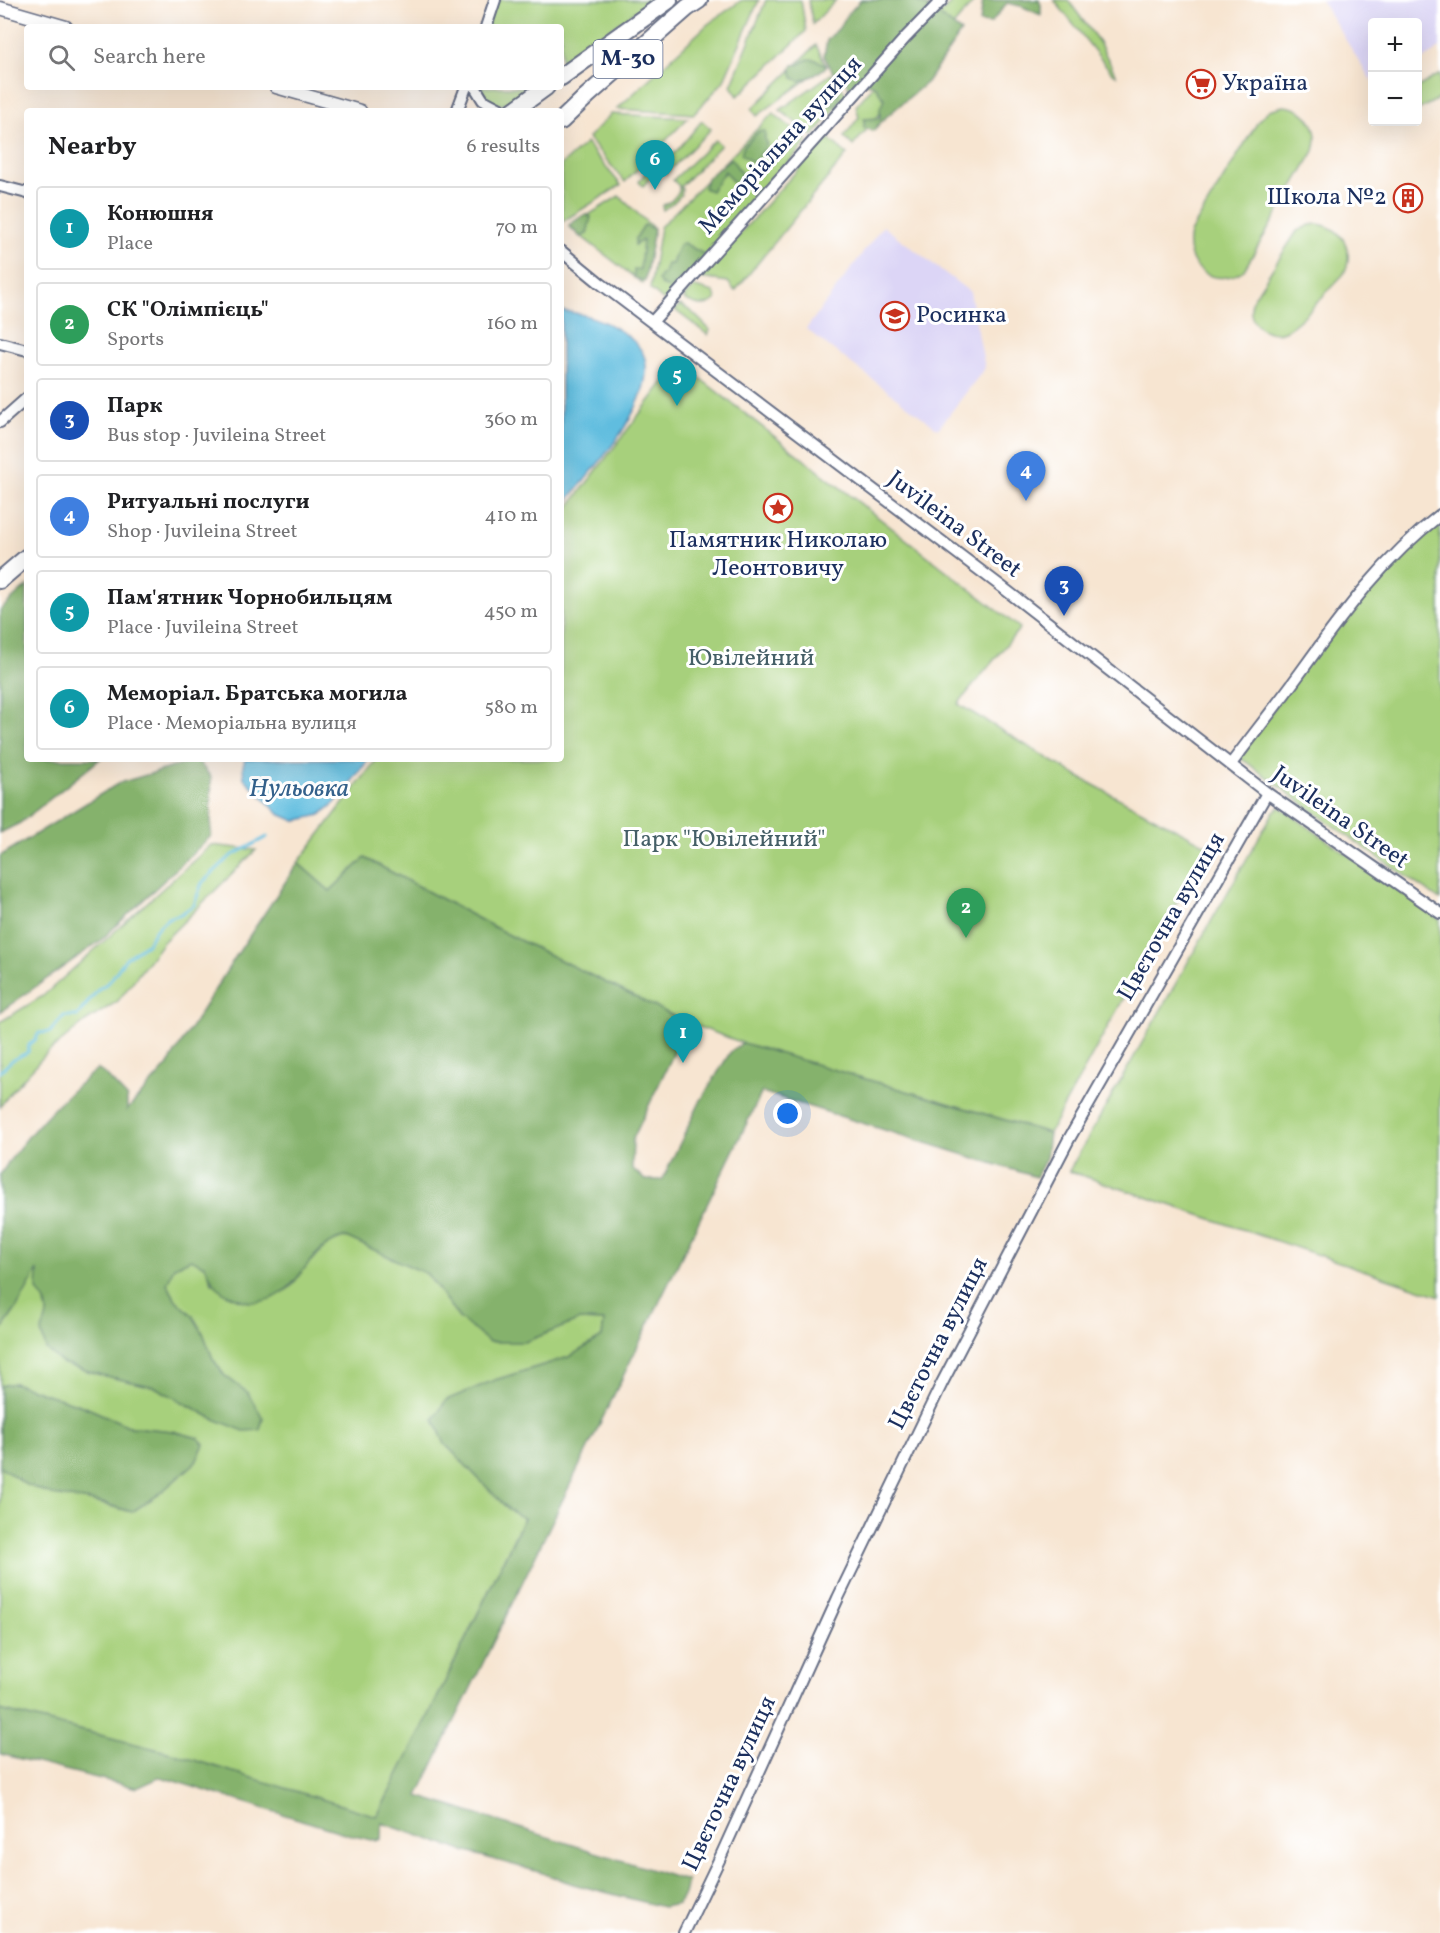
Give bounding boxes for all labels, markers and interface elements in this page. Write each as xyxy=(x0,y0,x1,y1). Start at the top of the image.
map controls xyxy=(1368,18,1422,126)
button: + xyxy=(1368,18,1422,72)
search box xyxy=(24,24,564,90)
road number: М-30 xyxy=(594,40,662,78)
icon: search xyxy=(45,41,78,74)
text: Search here xyxy=(93,42,206,73)
street label: Меморіальна вулиця xyxy=(691,49,871,243)
place label: Україна xyxy=(1222,67,1308,101)
supermarket icon: Україна xyxy=(1185,68,1217,100)
button: − xyxy=(1368,72,1422,126)
text: Nearby xyxy=(48,129,137,165)
text: 6 results xyxy=(467,133,540,161)
pin: 6 xyxy=(636,140,674,190)
place label: Школа №2 xyxy=(1267,181,1387,215)
building icon: Школа №2 xyxy=(1392,182,1424,214)
text: Конюшня xyxy=(107,199,214,230)
text: 1 xyxy=(65,214,74,242)
text: 70 m xyxy=(495,214,538,242)
text: Place xyxy=(107,230,153,258)
text: СК "Олімпієць" xyxy=(107,295,269,326)
place label: Росинка xyxy=(916,299,1007,333)
school or university icon: Росинка xyxy=(879,300,911,332)
text: 2 xyxy=(64,310,75,338)
text: 160 m xyxy=(486,310,538,338)
text: Sports xyxy=(107,326,164,354)
pin: 5 xyxy=(658,356,696,406)
text: Парк xyxy=(107,391,163,422)
text: 3 xyxy=(64,406,75,434)
text: 360 m xyxy=(484,406,538,434)
text: Bus stop · Juvileina Street xyxy=(107,422,326,450)
pin: 4 xyxy=(1006,452,1046,501)
street label: Juvileina Street xyxy=(880,463,1028,587)
text: Ритуальні послуги xyxy=(107,487,310,518)
place icon: Памятник Николаю Леонтовичу xyxy=(762,492,794,524)
text: 4 xyxy=(63,502,76,530)
text: 410 m xyxy=(485,502,538,530)
text: Shop · Juvileina Street xyxy=(107,518,298,546)
place label: Памятник Николаю Леонтовичу xyxy=(669,524,887,586)
pin: 3 xyxy=(1044,566,1084,616)
text: Пам'ятник Чорнобильцям xyxy=(107,583,392,614)
text: 5 xyxy=(65,598,74,626)
text: 450 m xyxy=(484,598,538,626)
text: Place · Juvileina Street xyxy=(107,614,299,642)
park label: Ювілейний xyxy=(688,642,814,676)
text: Меморіал. Братська могила xyxy=(107,679,408,710)
text: 6 xyxy=(64,694,75,722)
text: 580 m xyxy=(485,694,538,722)
text: Place · Меморіальна вулиця xyxy=(107,710,357,738)
street label: Juvileina Street xyxy=(1265,758,1415,878)
water label: Нульовка xyxy=(249,771,349,807)
park label: Парк "Ювілейний" xyxy=(622,823,826,857)
street label: Цвєточна вулиця xyxy=(1110,826,1234,1008)
pin: 2 xyxy=(946,888,986,938)
pin: 1 xyxy=(664,1014,702,1063)
your location xyxy=(773,1099,802,1128)
street label: Цвєточна вулиця xyxy=(881,1252,997,1436)
street label: Цвєточна вулиця xyxy=(674,1691,786,1877)

